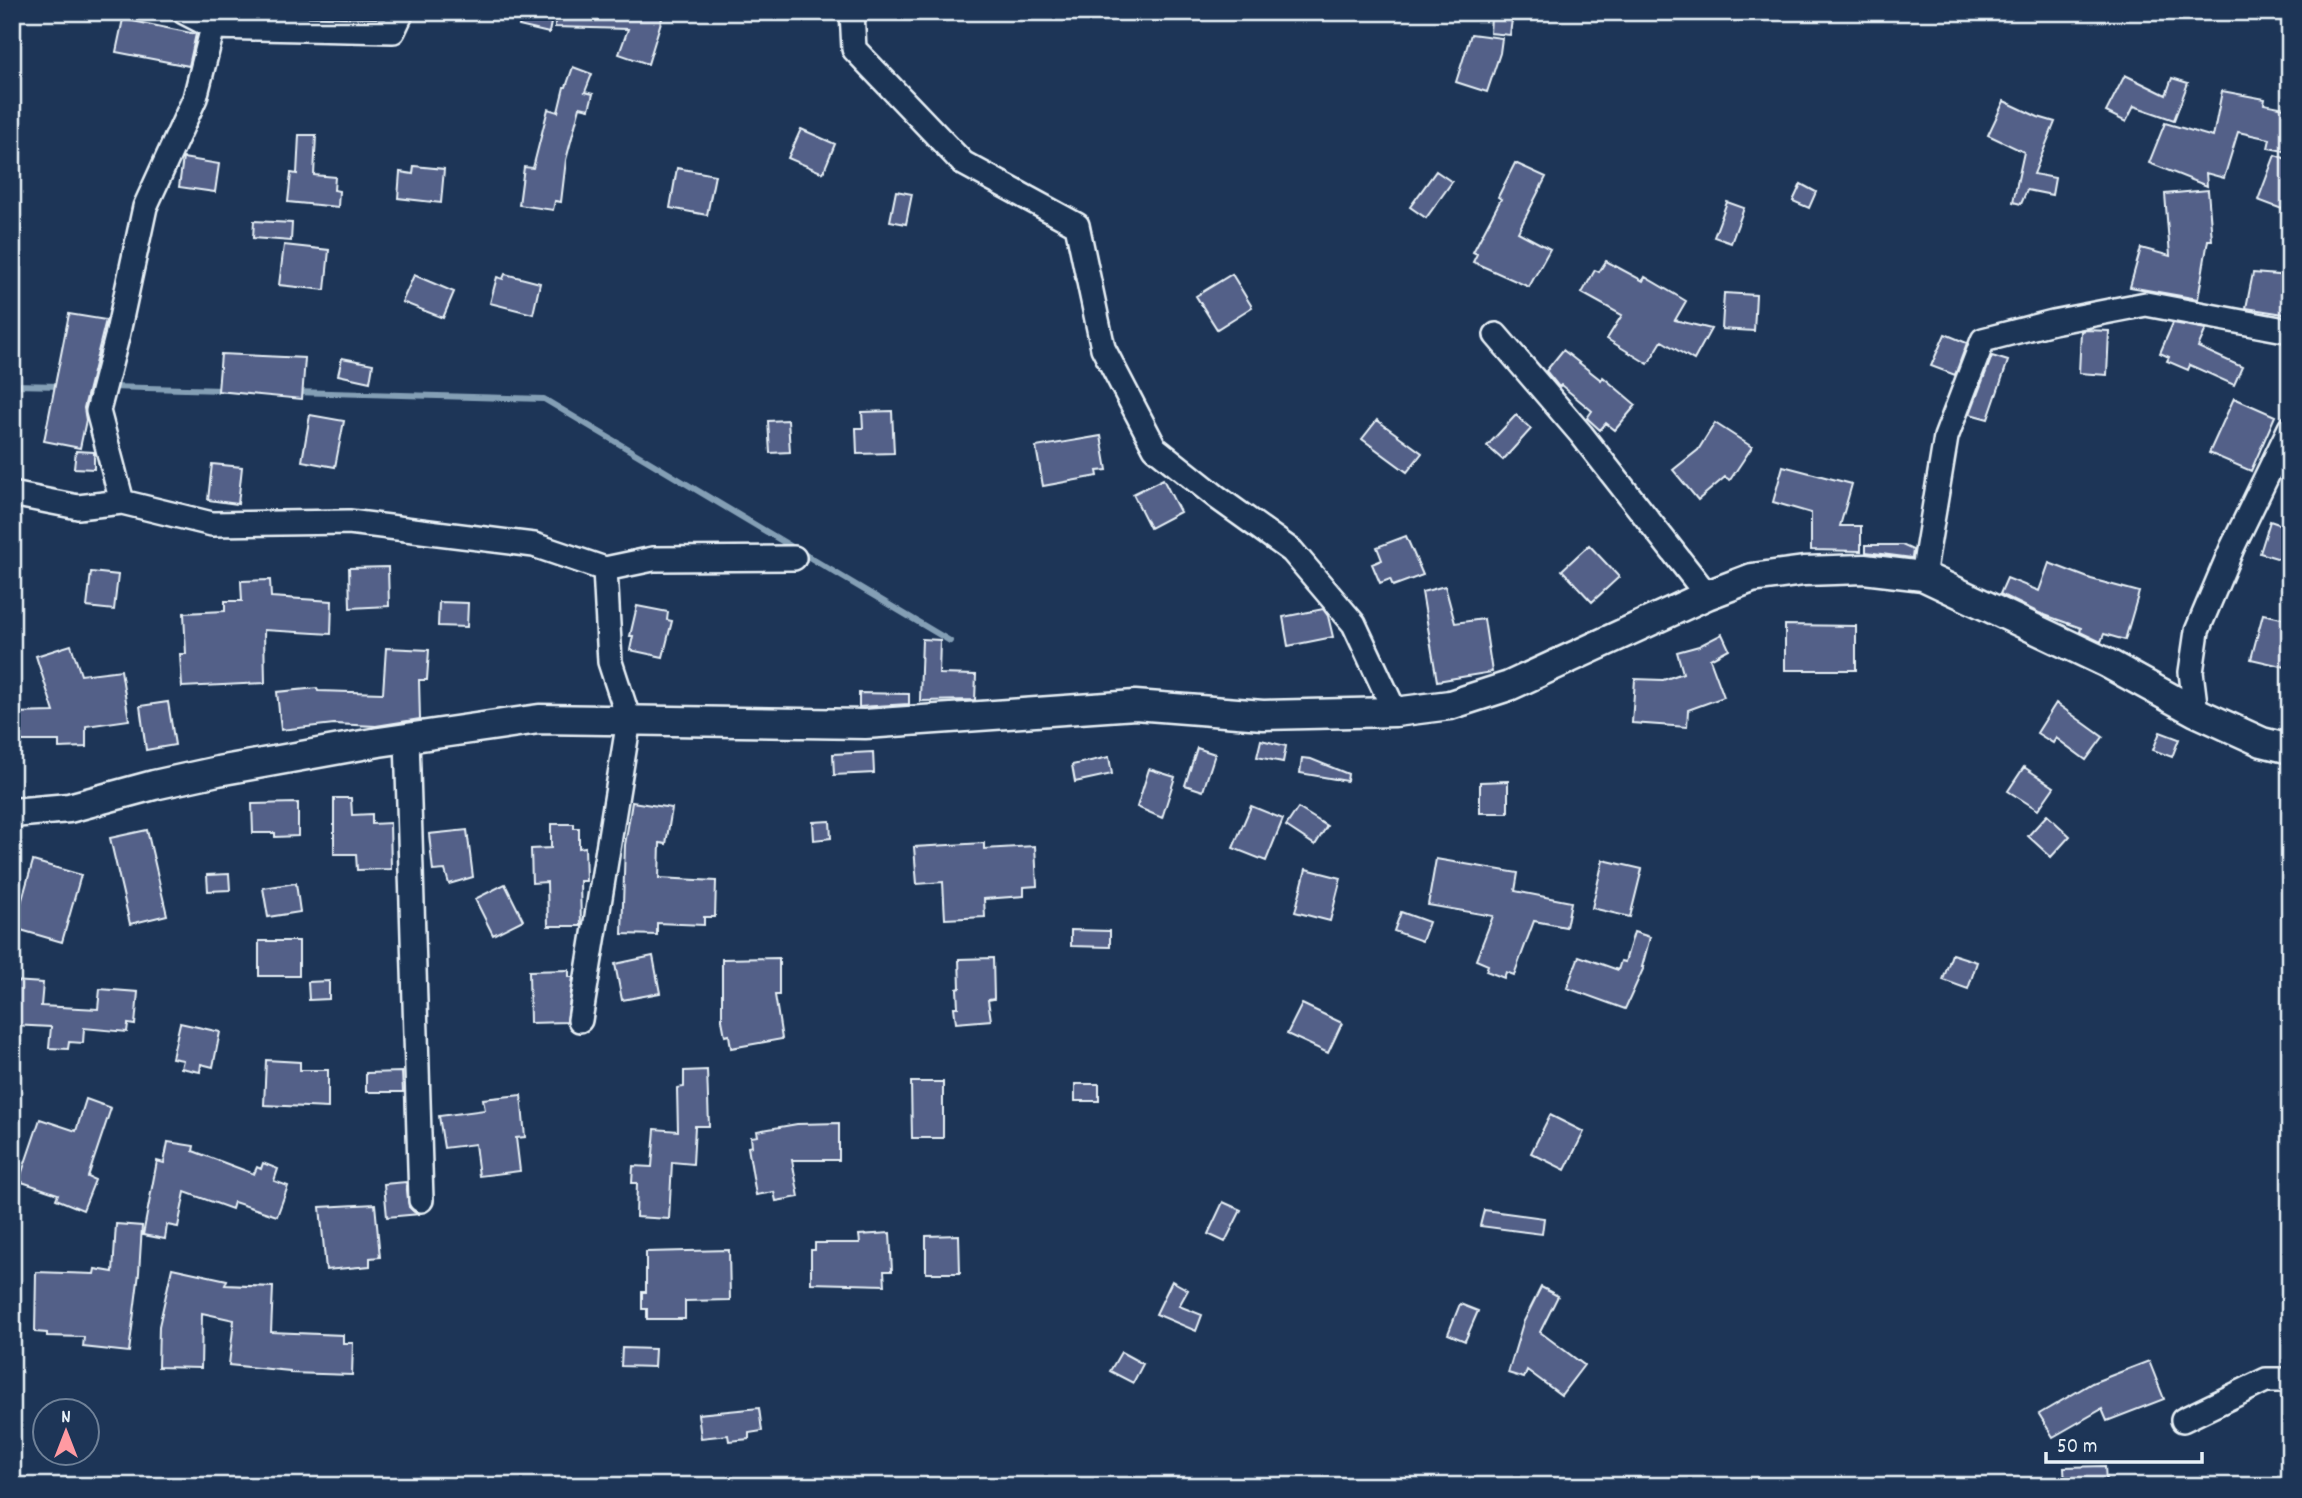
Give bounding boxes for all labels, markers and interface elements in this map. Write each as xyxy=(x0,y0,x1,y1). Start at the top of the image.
north arrow xyxy=(32,1396,102,1466)
text: N xyxy=(61,1405,71,1432)
scale bar xyxy=(2046,1421,2202,1465)
text: 50 m xyxy=(2057,1433,2097,1463)

